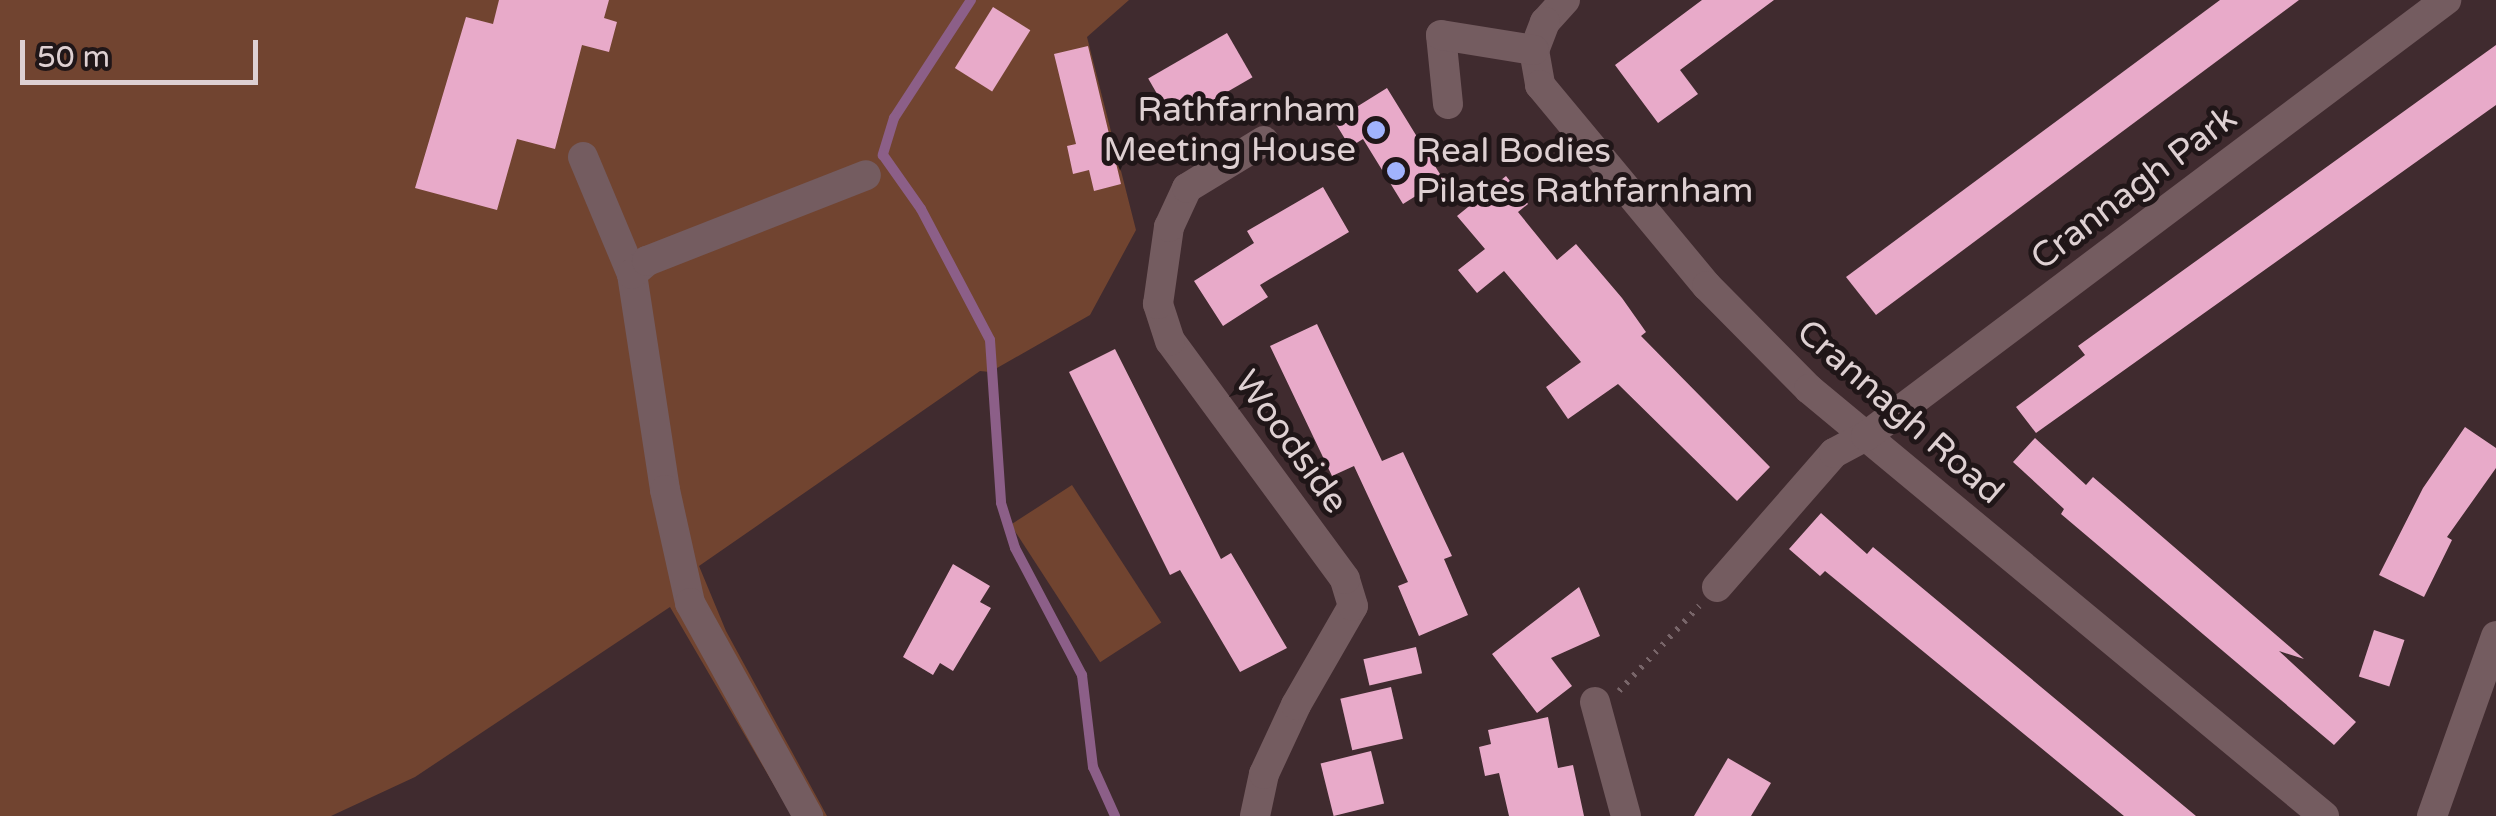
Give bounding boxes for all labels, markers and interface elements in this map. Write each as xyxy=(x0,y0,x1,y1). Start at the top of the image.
scale bar xyxy=(25,20,262,82)
text: 50 m xyxy=(37,39,110,76)
place label: Rathfarnham Meeting House xyxy=(1103,89,1356,171)
street label: Crannagh Park xyxy=(2023,97,2245,279)
marker: Rathfarnham Meeting House xyxy=(1365,119,1387,141)
place label: Real Bodies Pilates Rathfarnham xyxy=(1416,130,1753,212)
marker: Real Bodies Pilates Rathfarnham xyxy=(1385,160,1407,182)
street label: Crannagh Road xyxy=(1788,311,2012,513)
street label: Woodside xyxy=(1225,363,1357,521)

